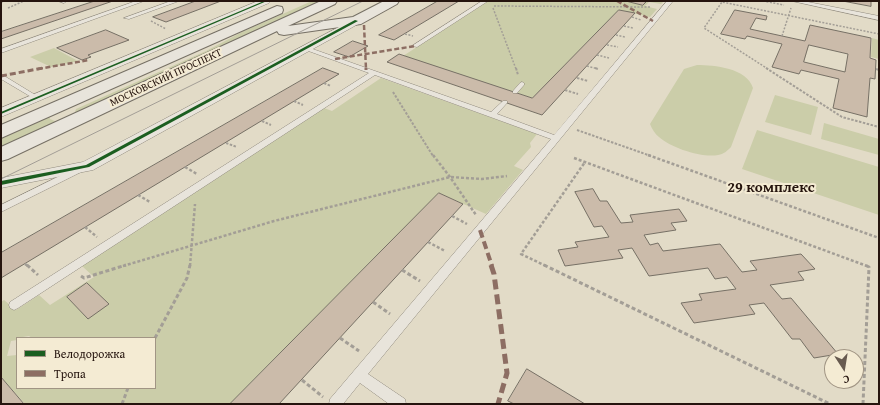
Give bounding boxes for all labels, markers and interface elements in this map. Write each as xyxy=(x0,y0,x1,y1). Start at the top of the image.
street label: МОСКОВСКИЙ ПРОСПЕКТ xyxy=(108,46,224,110)
district label: 29 комплекс xyxy=(727,179,815,197)
legend xyxy=(16,337,156,389)
text: Велодорожка xyxy=(54,345,125,362)
north arrow xyxy=(824,349,864,389)
text: Тропа xyxy=(54,365,86,382)
text: С xyxy=(842,371,851,388)

